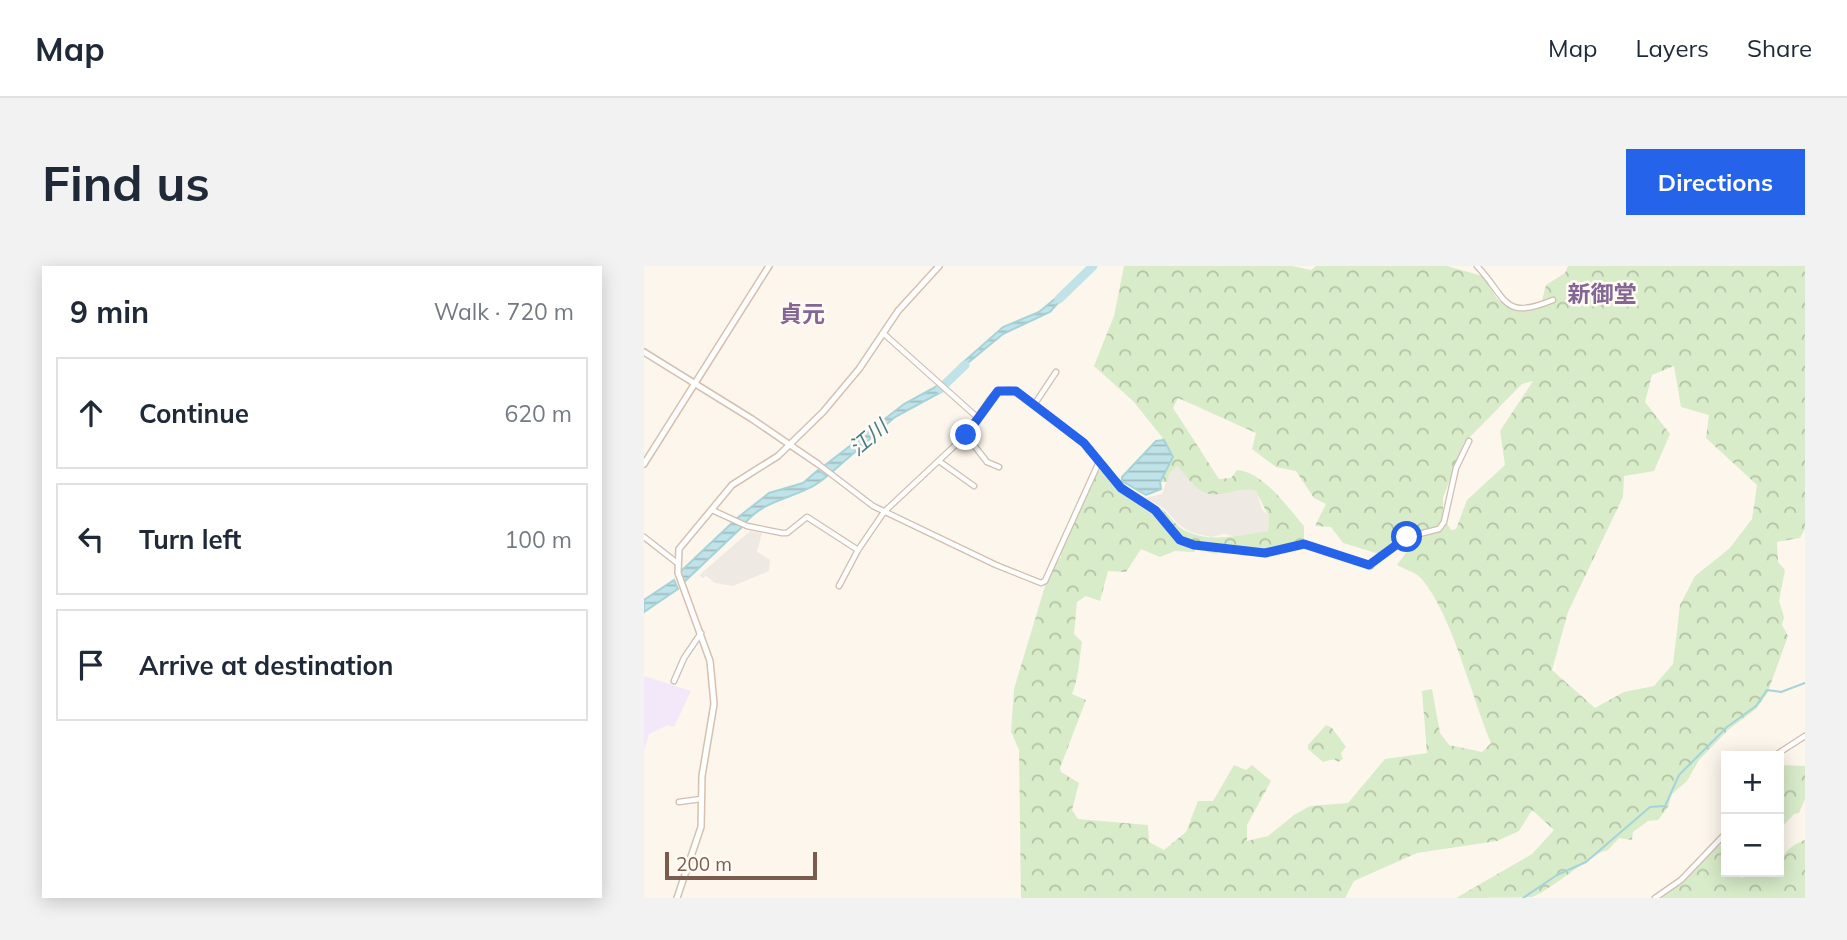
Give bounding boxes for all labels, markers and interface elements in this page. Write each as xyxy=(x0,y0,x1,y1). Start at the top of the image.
text: Map xyxy=(35,28,105,69)
text: Map xyxy=(1548,33,1597,63)
text: Layers xyxy=(1635,33,1709,63)
text: Share xyxy=(1747,33,1812,63)
button: Directions xyxy=(1626,149,1805,215)
text: Find us xyxy=(42,152,210,213)
district label: 新御堂 xyxy=(1568,279,1637,308)
text: 9 min xyxy=(70,293,149,331)
text: Walk · 720 m xyxy=(434,297,574,326)
district label: 貞元 xyxy=(779,299,825,328)
icon: ahead xyxy=(72,394,110,432)
text: Continue xyxy=(139,397,249,430)
text: 620 m xyxy=(504,399,572,428)
water label: 江川 xyxy=(844,412,894,460)
route end xyxy=(950,419,981,450)
icon: left xyxy=(72,520,110,558)
route start xyxy=(1391,521,1422,552)
text: Turn left xyxy=(139,523,241,556)
text: 100 m xyxy=(504,525,572,554)
icon: arrive xyxy=(72,646,110,684)
text: Arrive at destination xyxy=(139,649,394,682)
map controls xyxy=(1721,751,1784,877)
button: + xyxy=(1721,751,1784,814)
button: − xyxy=(1721,814,1784,877)
scale bar xyxy=(665,849,817,881)
text: 200 m xyxy=(676,852,732,876)

